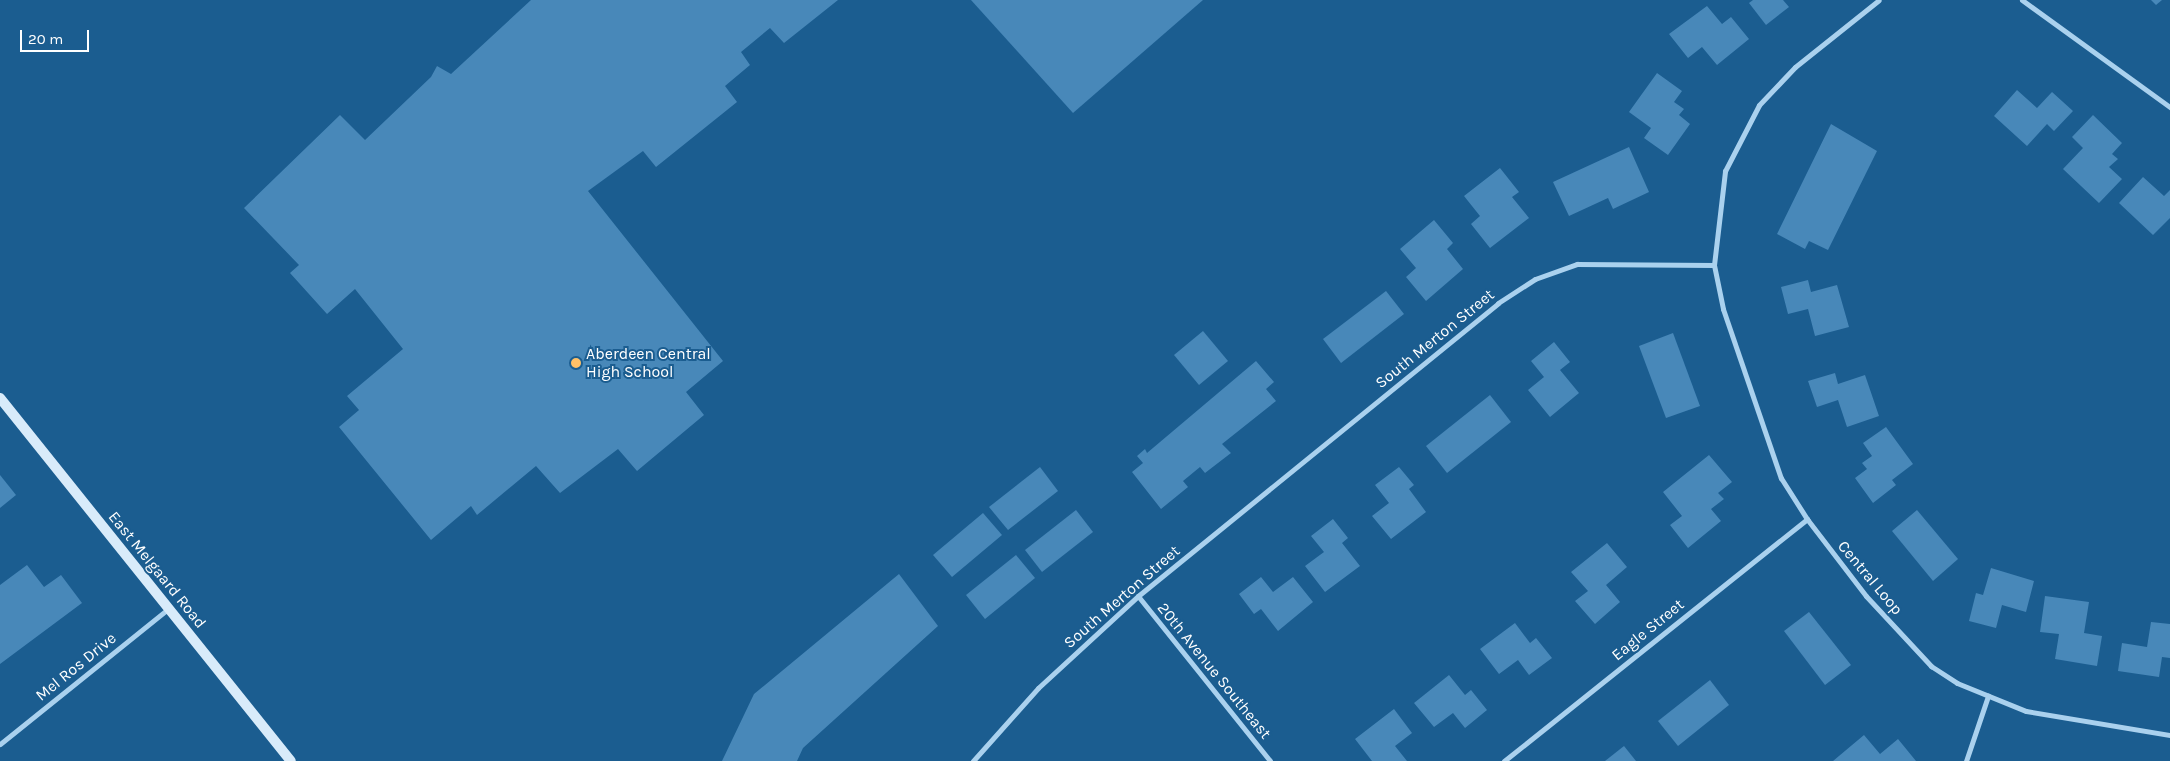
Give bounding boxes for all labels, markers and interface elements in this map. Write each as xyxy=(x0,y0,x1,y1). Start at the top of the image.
scale bar xyxy=(22,20,91,52)
text: 20 m xyxy=(28,30,63,48)
street label: South Merton Street xyxy=(1372,285,1498,393)
place label: Aberdeen Central High School xyxy=(586,344,711,382)
marker: Aberdeen Central High School xyxy=(570,357,582,369)
street label: East Melgaard Road xyxy=(104,508,210,632)
street label: Central Loop xyxy=(1833,537,1907,619)
street label: South Merton Street xyxy=(1060,541,1184,653)
street label: Eagle Street xyxy=(1608,595,1688,665)
street label: 20th Avenue Southeast xyxy=(1153,599,1275,743)
street label: Mel Ros Drive xyxy=(32,629,120,705)

